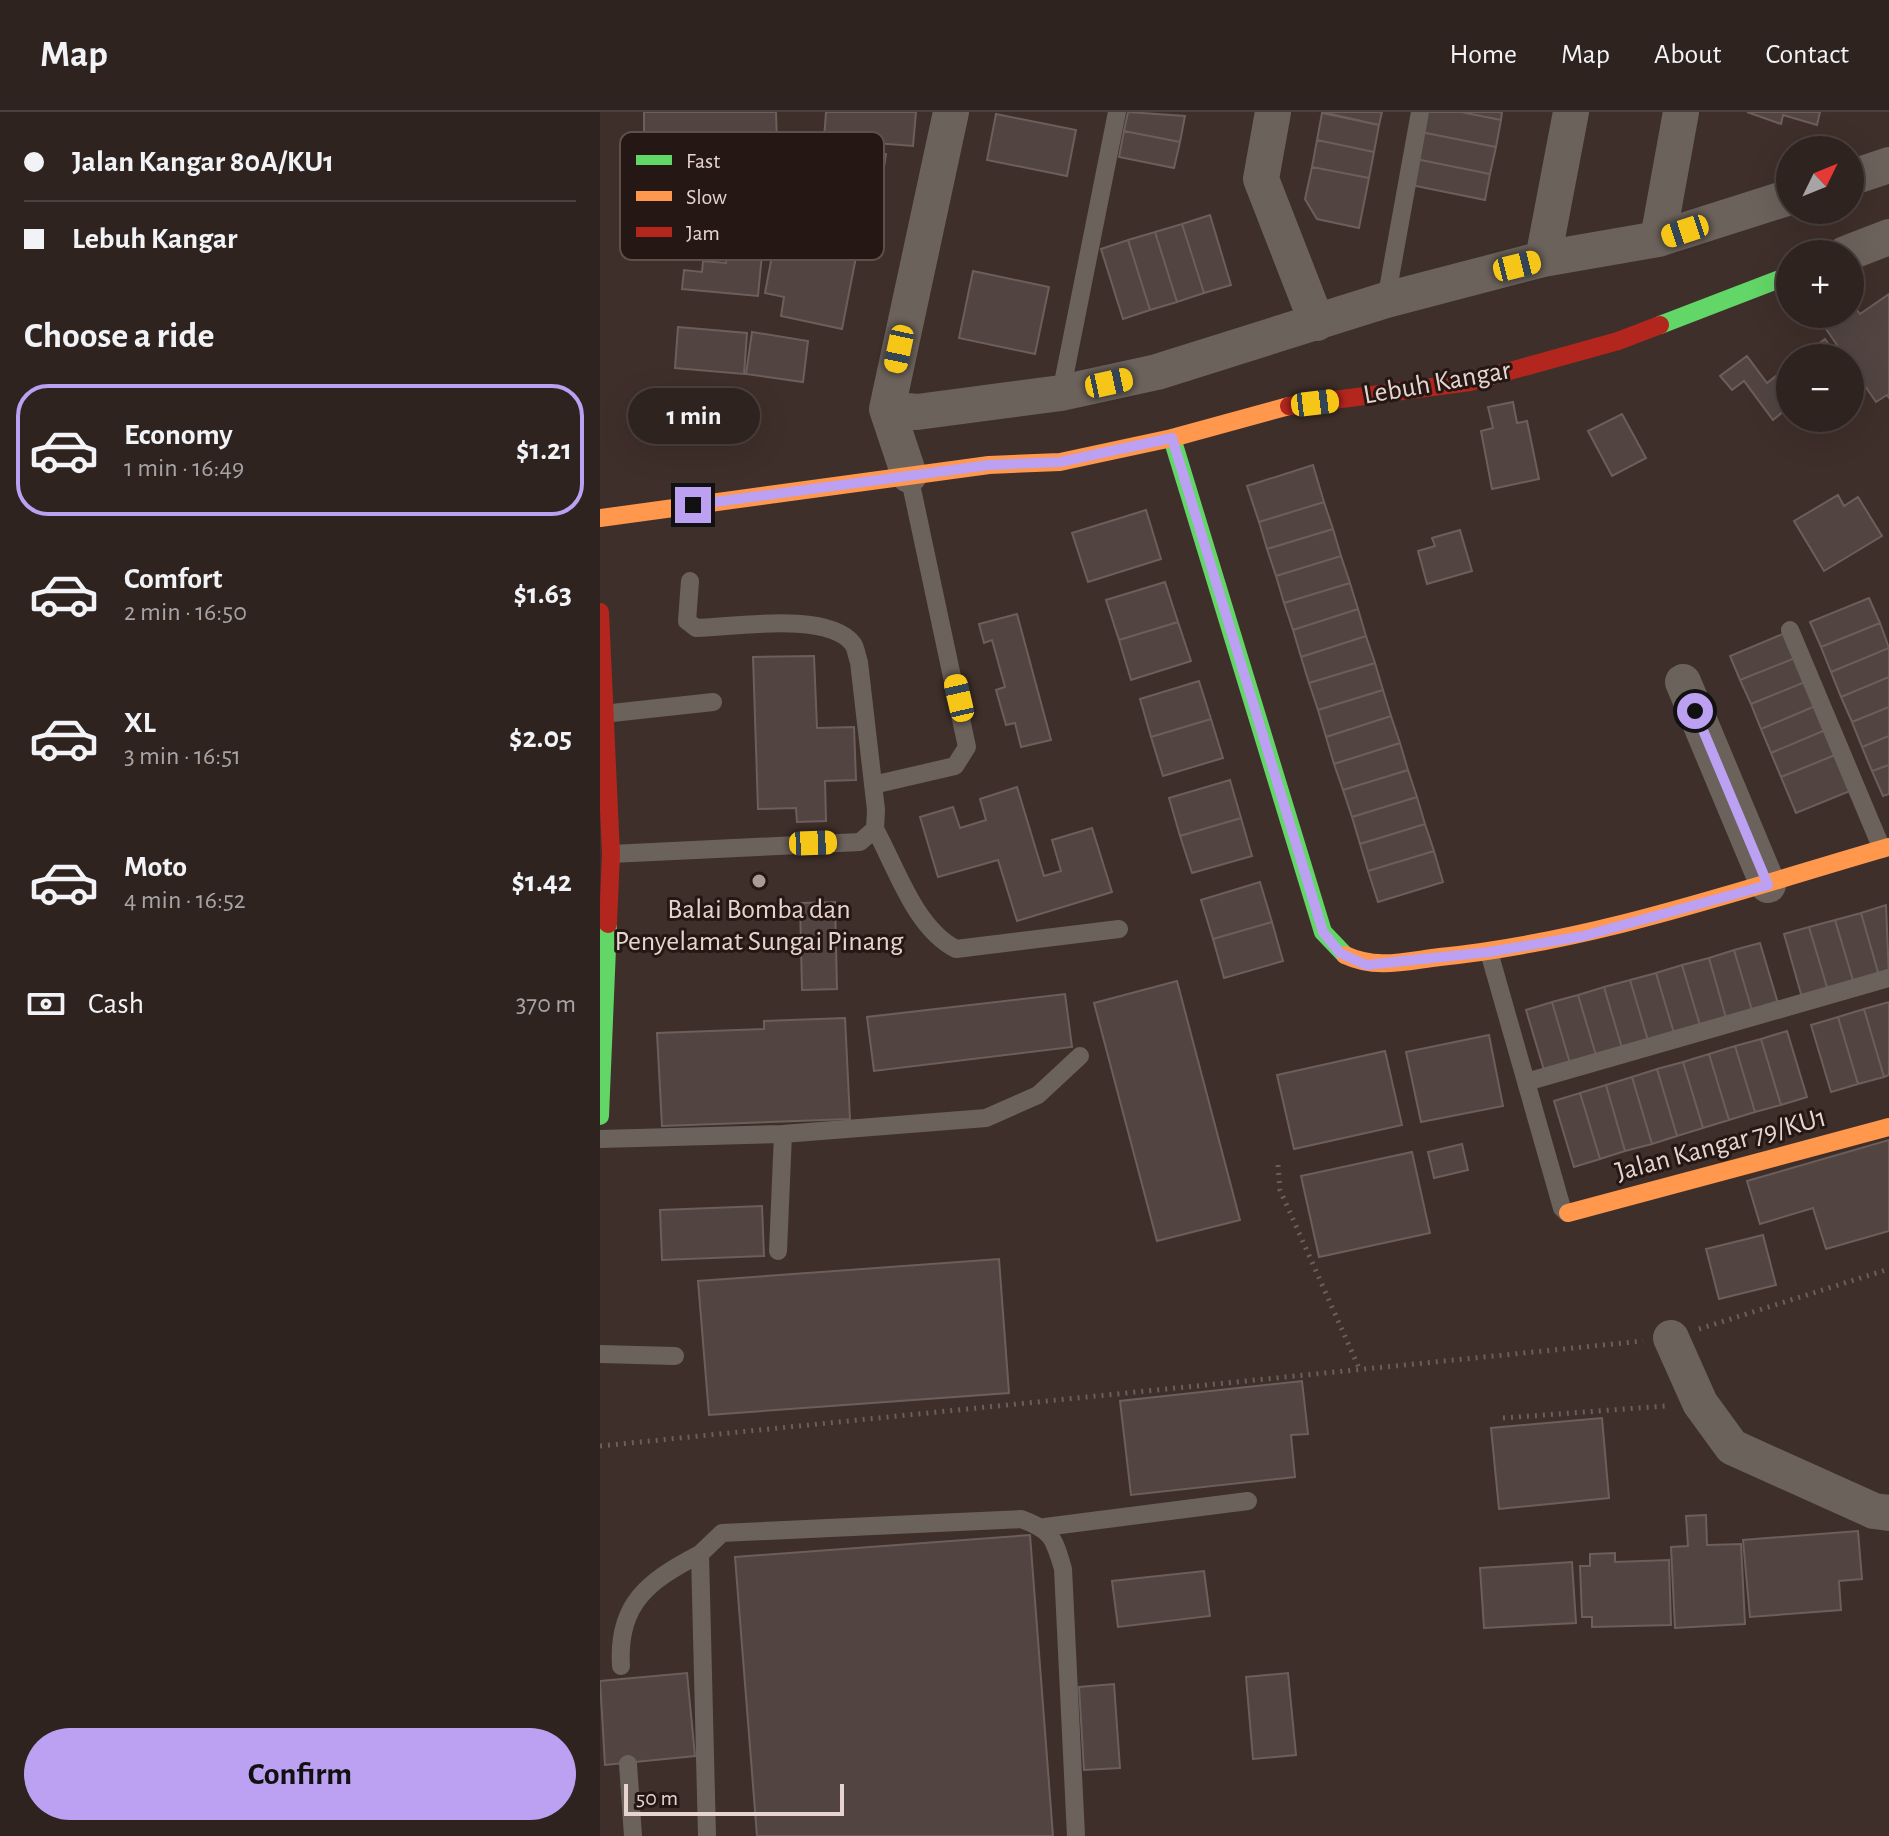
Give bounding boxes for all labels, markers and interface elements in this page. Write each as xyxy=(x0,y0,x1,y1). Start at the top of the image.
text: Map xyxy=(40,36,108,74)
text: Home xyxy=(1450,41,1517,69)
text: Map xyxy=(1561,41,1610,69)
text: About xyxy=(1654,41,1722,69)
text: Contact xyxy=(1766,41,1849,69)
legend xyxy=(620,132,884,260)
north arrow xyxy=(1776,136,1864,224)
map controls xyxy=(1776,136,1864,432)
text: Jalan Kangar 80A/KU1 xyxy=(72,147,334,177)
text: Fast xyxy=(686,150,720,172)
text: Slow xyxy=(686,186,727,208)
car xyxy=(1658,212,1712,250)
text: Jam xyxy=(686,222,720,244)
text: Lebuh Kangar xyxy=(72,224,237,254)
button: + xyxy=(1776,240,1864,328)
car xyxy=(1491,249,1543,283)
text: Choose a ride xyxy=(24,318,214,354)
car xyxy=(882,323,916,375)
button: − xyxy=(1776,344,1864,432)
street label: Lebuh Kangar xyxy=(1361,356,1513,410)
car xyxy=(1083,366,1135,400)
car xyxy=(1290,388,1340,418)
callout: 1 min xyxy=(627,389,759,445)
text: 1 min xyxy=(667,403,721,429)
icon: car xyxy=(28,414,100,486)
text: Economy xyxy=(124,420,233,450)
text: $1.21 xyxy=(516,435,572,465)
text: 1 min · 16:49 xyxy=(124,455,244,481)
route end xyxy=(675,487,711,523)
icon: car xyxy=(28,558,100,630)
text: Comfort xyxy=(124,564,223,594)
text: $1.63 xyxy=(513,579,572,609)
text: 2 min · 16:50 xyxy=(124,599,247,625)
car xyxy=(942,672,976,724)
route start xyxy=(1677,693,1713,729)
icon: car xyxy=(28,702,100,774)
text: XL xyxy=(124,708,156,738)
text: $2.05 xyxy=(509,723,572,753)
text: 3 min · 16:51 xyxy=(124,743,241,769)
car xyxy=(789,830,837,856)
icon: car xyxy=(28,846,100,918)
text: Moto xyxy=(124,852,187,882)
text: $1.42 xyxy=(512,867,572,897)
marker: Balai Bomba dan Penyelamat Sungai Pinang xyxy=(750,872,768,890)
text: 4 min · 16:52 xyxy=(124,887,246,913)
place label: Balai Bomba dan Penyelamat Sungai Pinang xyxy=(615,896,904,956)
icon: cash xyxy=(24,982,68,1026)
text: Cash xyxy=(88,989,144,1019)
text: 370 m xyxy=(516,991,576,1017)
street label: Jalan Kangar 79/KU1 xyxy=(1613,1103,1829,1187)
button: Confirm xyxy=(24,1728,576,1820)
scale bar xyxy=(624,1780,844,1816)
text: 50 m xyxy=(636,1787,678,1809)

